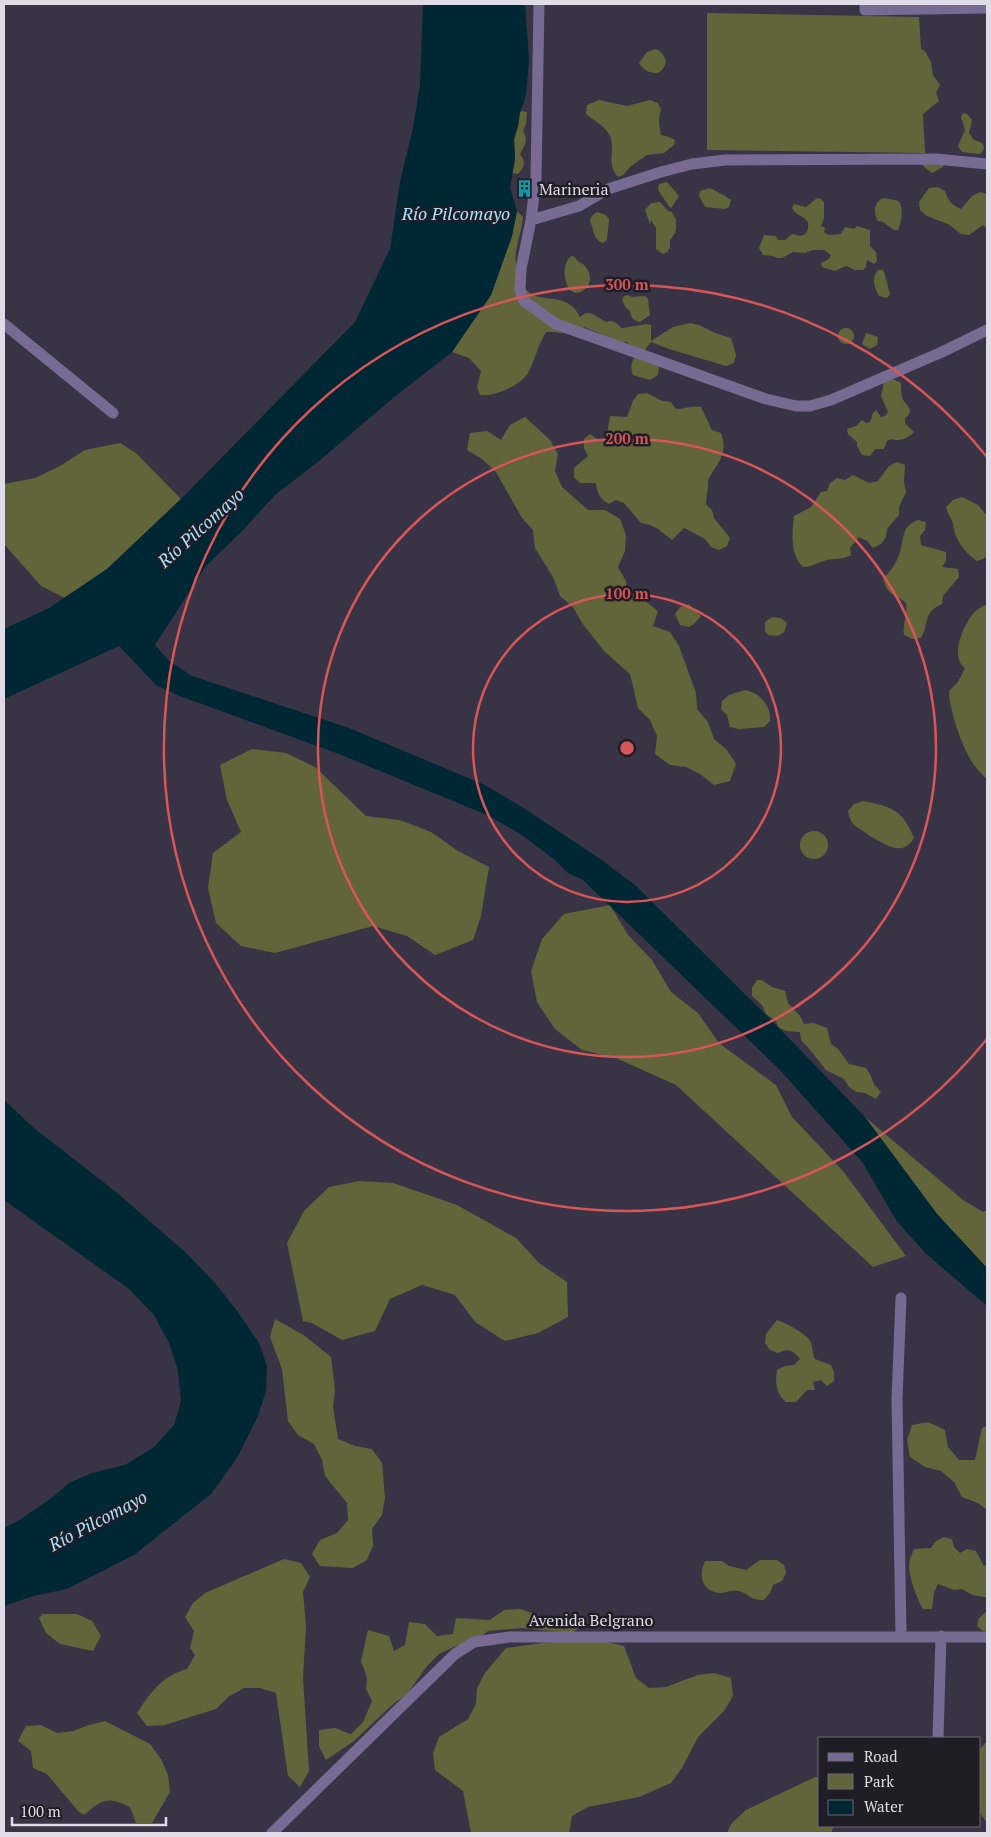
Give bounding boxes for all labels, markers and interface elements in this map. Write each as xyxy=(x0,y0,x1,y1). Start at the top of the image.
place label: Marineria xyxy=(539,178,609,200)
building icon: Marineria xyxy=(515,179,535,199)
water label: Río Pilcomayo xyxy=(401,201,510,225)
text: 300 m xyxy=(605,274,649,294)
text: 200 m xyxy=(605,428,649,448)
water label: Río Pilcomayo xyxy=(151,482,249,573)
text: 100 m xyxy=(605,583,649,603)
centre of rings xyxy=(618,739,636,757)
water label: Río Pilcomayo xyxy=(43,1484,151,1557)
street label: Avenida Belgrano xyxy=(529,1609,653,1631)
legend xyxy=(818,1737,981,1827)
text: Road xyxy=(864,1746,897,1766)
text: Park xyxy=(864,1771,894,1791)
scale bar xyxy=(12,1794,166,1826)
text: Water xyxy=(864,1796,904,1816)
text: 100 m xyxy=(20,1801,61,1821)

